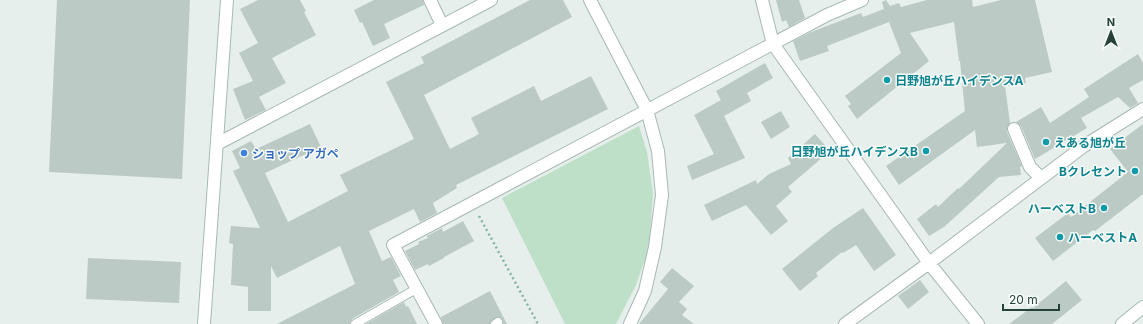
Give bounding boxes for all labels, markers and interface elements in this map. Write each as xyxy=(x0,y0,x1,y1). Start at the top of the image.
north arrow xyxy=(1091,12,1131,52)
text: N xyxy=(1107,15,1115,29)
place label: 日野旭が丘ハイデンスA xyxy=(895,73,1024,88)
marker: 日野旭が丘ハイデンスA xyxy=(882,75,892,85)
place label: えある旭が丘 xyxy=(1054,135,1126,150)
marker: えある旭が丘 xyxy=(1041,137,1051,147)
place label: 日野旭が丘ハイデンスB xyxy=(791,144,918,159)
place label: ショップ アガペ xyxy=(252,146,339,161)
marker: 日野旭が丘ハイデンスB xyxy=(921,146,931,156)
marker: ショップ アガペ xyxy=(239,148,249,158)
place label: Bクレセント xyxy=(1059,164,1127,179)
marker: Bクレセント xyxy=(1130,166,1140,176)
place label: ハーベストB xyxy=(1028,201,1096,216)
marker: ハーベストB xyxy=(1099,203,1109,213)
place label: ハーベストA xyxy=(1068,230,1137,245)
marker: ハーベストA xyxy=(1055,232,1065,242)
scale bar xyxy=(1003,286,1059,312)
text: 20 m xyxy=(1009,292,1038,307)

